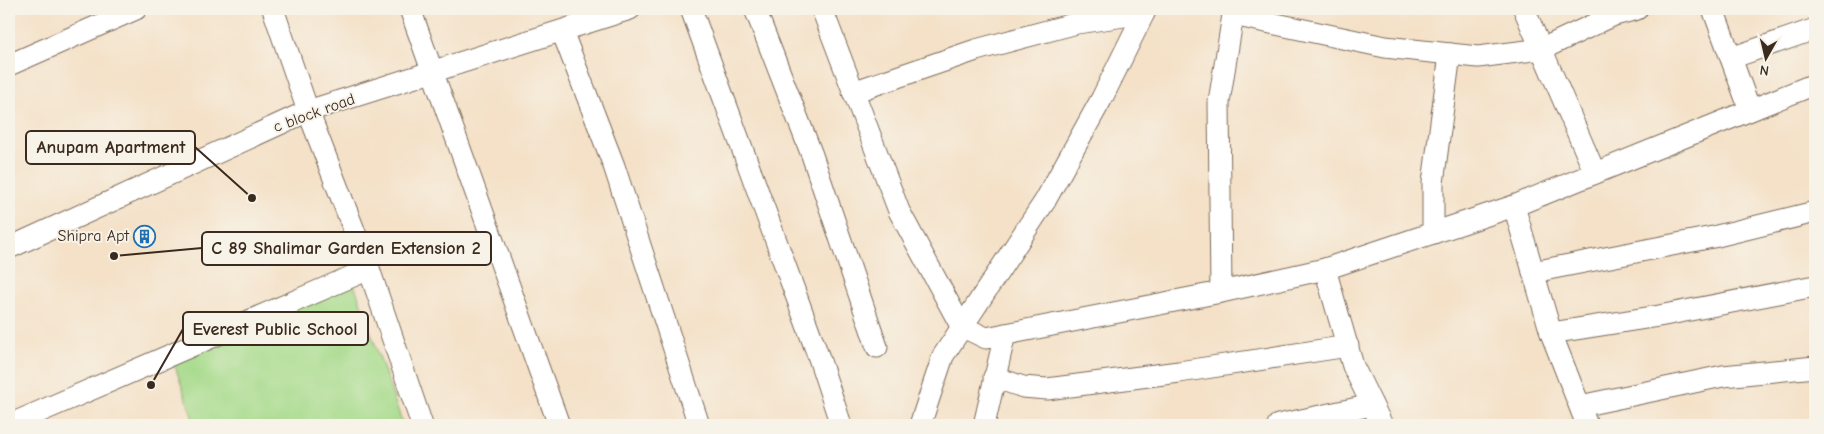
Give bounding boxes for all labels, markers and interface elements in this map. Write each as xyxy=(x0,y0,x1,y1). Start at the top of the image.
north arrow xyxy=(1742,32,1792,82)
text: N xyxy=(1759,61,1770,79)
street label: c block road xyxy=(271,90,357,136)
callout: Anupam Apartment xyxy=(26,131,195,164)
text: Anupam Apartment xyxy=(37,137,186,158)
building icon: Shipra Apt xyxy=(133,224,157,248)
place label: Shipra Apt xyxy=(58,227,129,245)
callout: C 89 Shalimar Garden Extension 2 xyxy=(202,232,491,265)
text: C 89 Shalimar Garden Extension 2 xyxy=(211,238,481,259)
callout: Everest Public School xyxy=(183,312,368,345)
text: Everest Public School xyxy=(192,319,358,340)

